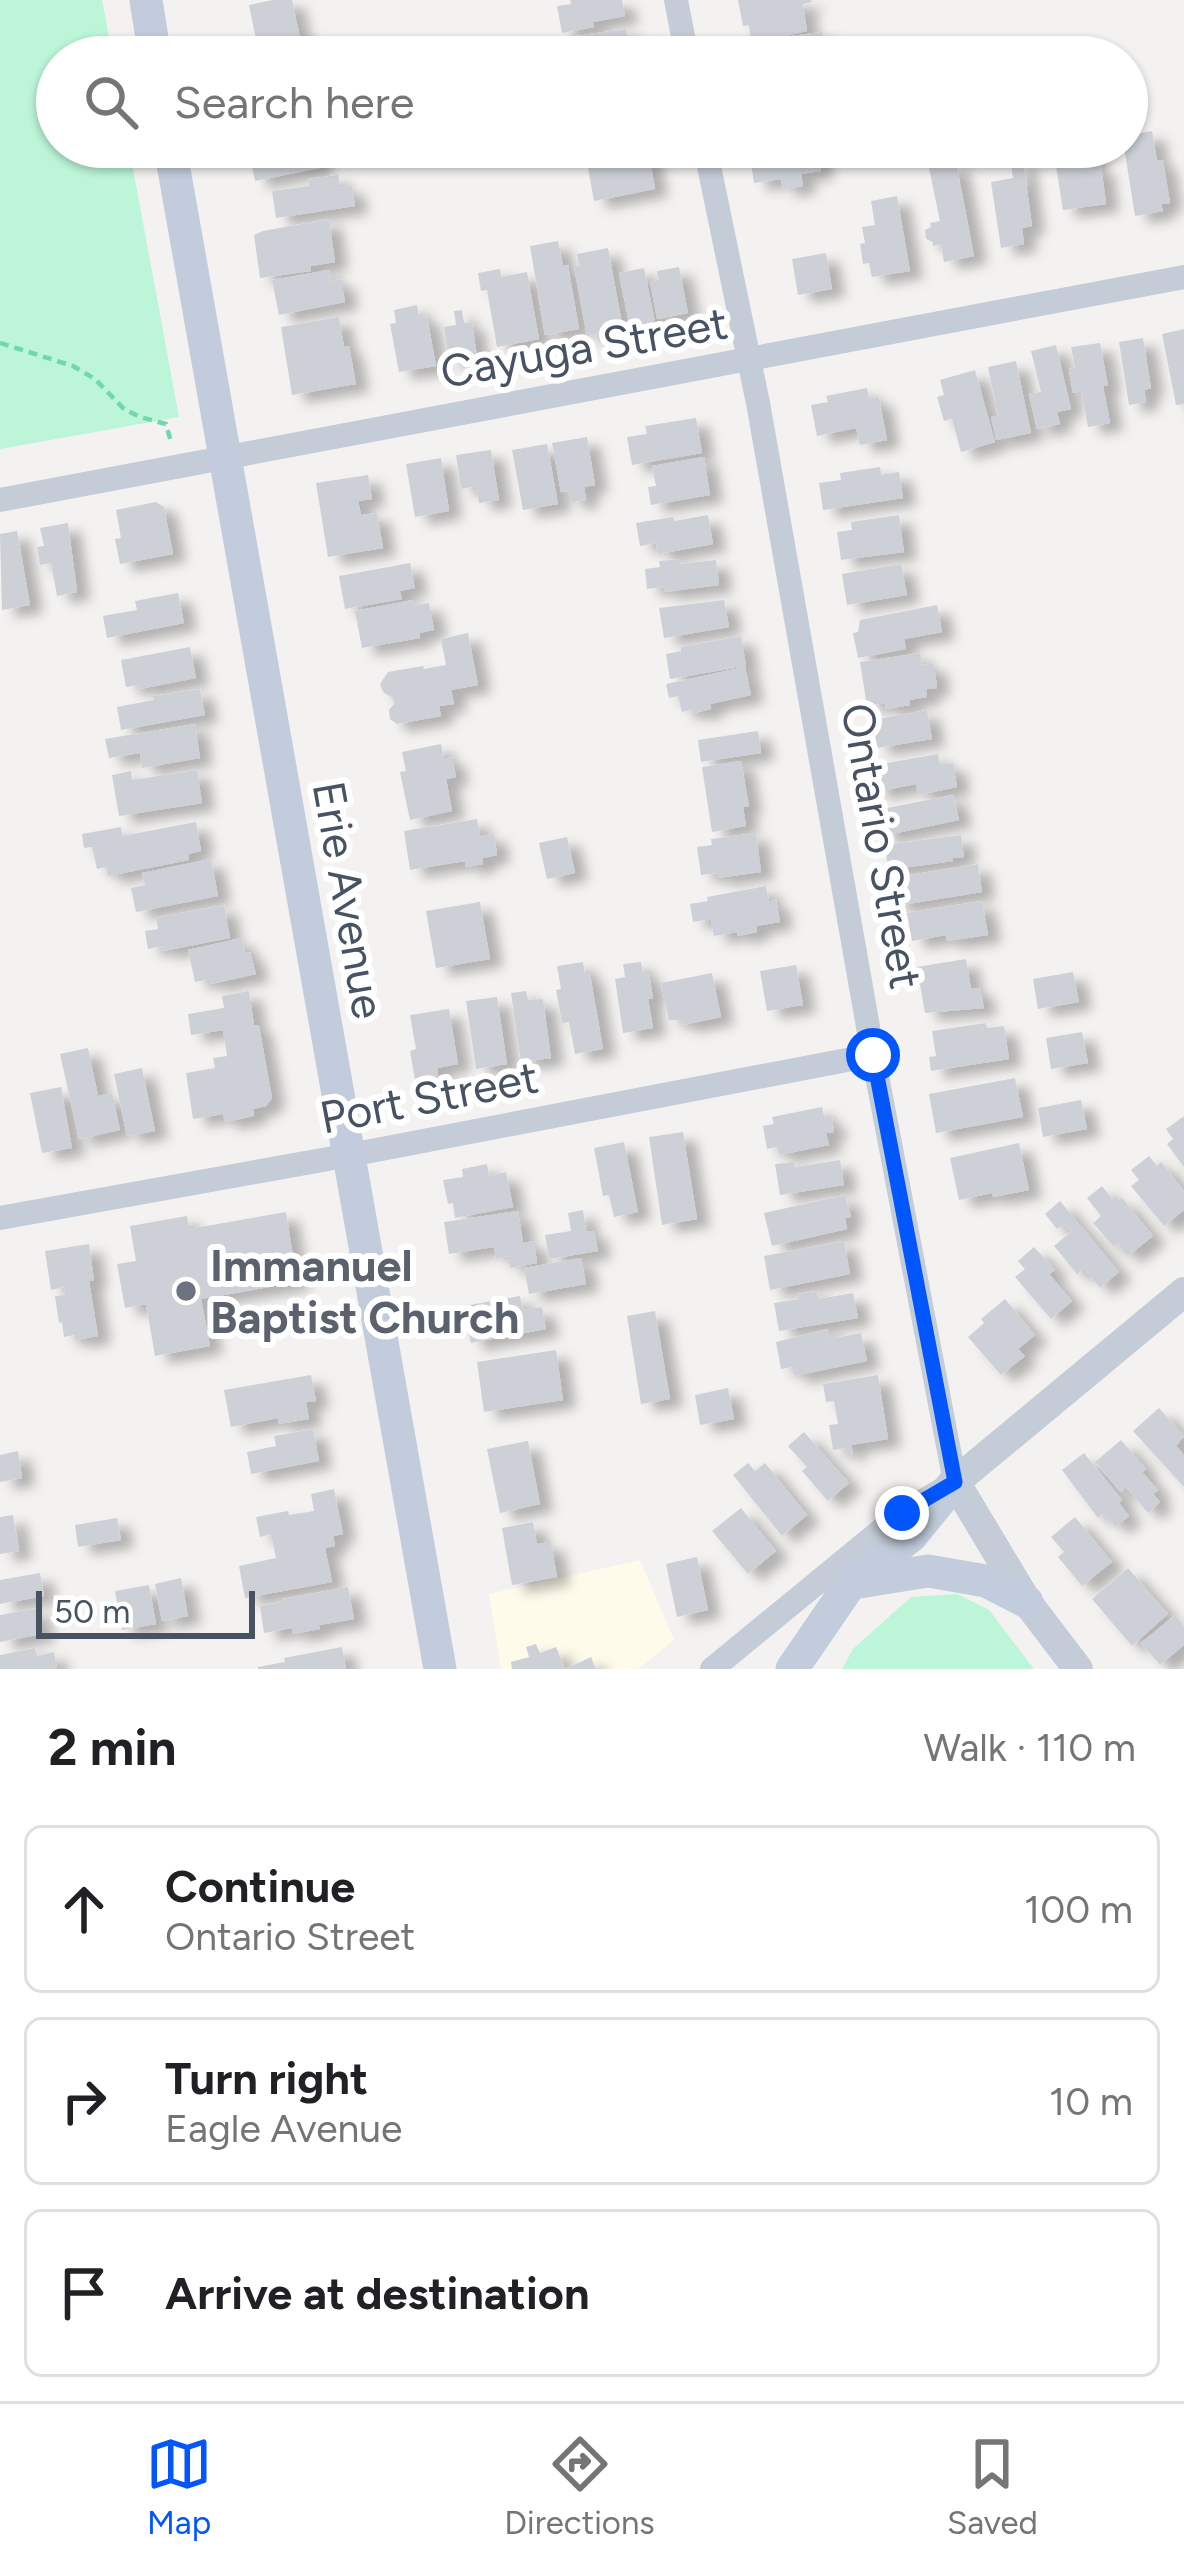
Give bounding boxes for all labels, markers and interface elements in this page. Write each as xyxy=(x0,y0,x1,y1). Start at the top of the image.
search box xyxy=(36,36,1148,168)
icon: search xyxy=(78,69,144,135)
text: Search here xyxy=(174,75,414,129)
street label: Cayuga Street xyxy=(436,295,732,399)
street label: Ontario Street xyxy=(830,699,934,993)
street label: Erie Avenue xyxy=(302,777,396,1023)
route start xyxy=(846,1028,900,1082)
street label: Port Street xyxy=(315,1049,543,1145)
place label: Immanuel Baptist Church xyxy=(210,1238,519,1344)
marker: Immanuel Baptist Church xyxy=(173,1278,199,1304)
route end xyxy=(875,1486,929,1540)
scale bar xyxy=(36,1585,255,1638)
text: 50 m xyxy=(54,1592,130,1631)
text: 2 min xyxy=(48,1717,176,1778)
text: Walk · 110 m xyxy=(924,1724,1136,1771)
text: Continue xyxy=(165,1859,355,1913)
icon: ahead xyxy=(51,1876,117,1942)
text: 100 m xyxy=(1024,1886,1133,1933)
text: Ontario Street xyxy=(165,1913,415,1960)
text: Turn right xyxy=(165,2051,368,2105)
icon: right xyxy=(51,2068,117,2134)
text: 10 m xyxy=(1049,2078,1133,2125)
text: Eagle Avenue xyxy=(165,2105,402,2152)
icon: arrive xyxy=(51,2260,117,2326)
text: Arrive at destination xyxy=(165,2266,589,2320)
tab: Map xyxy=(146,2431,212,2542)
tab: Directions xyxy=(504,2431,655,2542)
tab: Saved xyxy=(947,2431,1038,2542)

